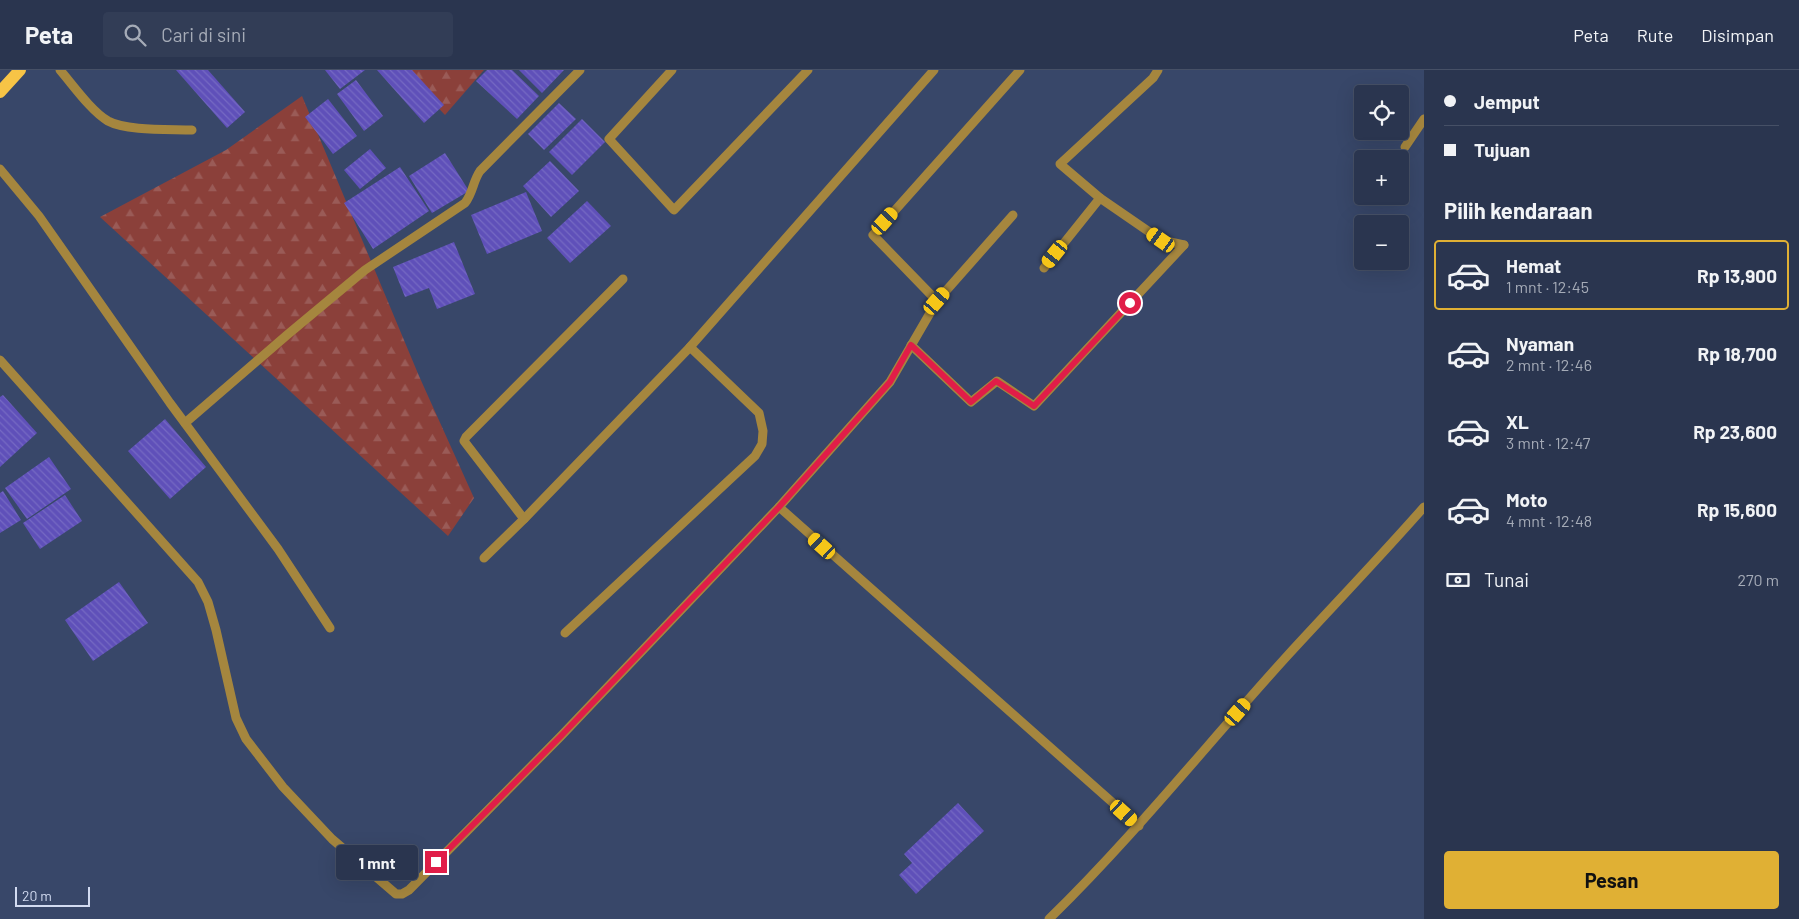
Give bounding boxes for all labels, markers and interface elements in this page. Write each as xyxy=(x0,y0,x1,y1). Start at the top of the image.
search box xyxy=(103,12,453,57)
text: Peta xyxy=(25,20,73,49)
icon: search xyxy=(121,21,149,49)
text: Cari di sini xyxy=(161,23,246,46)
text: Peta xyxy=(1573,24,1609,46)
text: Rute xyxy=(1637,24,1673,46)
text: Disimpan xyxy=(1701,24,1774,46)
map controls xyxy=(1354,85,1409,270)
button: locate xyxy=(1354,85,1409,140)
text: Jemput xyxy=(1474,90,1540,113)
text: Tujuan xyxy=(1474,138,1530,161)
button: + xyxy=(1354,150,1409,205)
text: Pilih kendaraan xyxy=(1444,197,1592,223)
car xyxy=(869,205,900,237)
button: − xyxy=(1354,215,1409,270)
car xyxy=(1144,225,1177,255)
car xyxy=(1039,238,1070,270)
icon: car xyxy=(1446,253,1491,298)
text: Hemat xyxy=(1506,254,1561,277)
text: Rp 13,900 xyxy=(1697,264,1777,287)
text: 1 mnt · 12:45 xyxy=(1506,277,1589,296)
car xyxy=(921,285,952,317)
route start xyxy=(1119,292,1141,314)
icon: car xyxy=(1446,331,1491,376)
text: Nyaman xyxy=(1506,332,1574,355)
text: Rp 18,700 xyxy=(1698,342,1777,365)
text: 2 mnt · 12:46 xyxy=(1506,355,1592,374)
icon: car xyxy=(1446,409,1491,454)
text: XL xyxy=(1506,410,1529,433)
text: Rp 23,600 xyxy=(1693,420,1777,443)
text: 3 mnt · 12:47 xyxy=(1506,433,1590,452)
icon: car xyxy=(1446,487,1491,532)
text: Moto xyxy=(1506,488,1548,511)
text: Rp 15,600 xyxy=(1697,498,1777,521)
text: 4 mnt · 12:48 xyxy=(1506,511,1592,530)
car xyxy=(805,530,838,562)
icon: cash xyxy=(1444,566,1472,594)
text: Tunai xyxy=(1484,568,1529,591)
text: 270 m xyxy=(1737,570,1779,589)
car xyxy=(1222,696,1253,728)
car xyxy=(1107,797,1140,829)
callout: 1 mnt xyxy=(336,844,418,880)
route end xyxy=(425,851,447,873)
button: Pesan xyxy=(1444,851,1779,909)
text: 1 mnt xyxy=(358,853,396,872)
scale bar xyxy=(15,884,90,907)
text: 20 m xyxy=(22,887,52,904)

